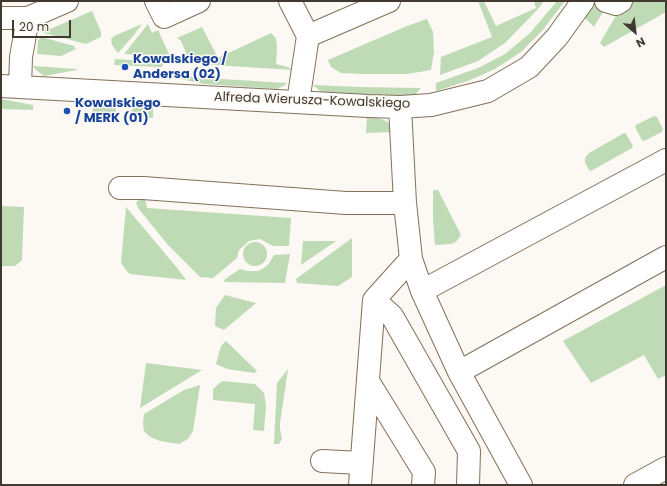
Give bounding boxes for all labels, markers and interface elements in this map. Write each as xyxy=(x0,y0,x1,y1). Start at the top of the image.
scale bar xyxy=(14,12,73,38)
north arrow xyxy=(615,12,655,52)
text: 20 m xyxy=(19,18,49,35)
text: N xyxy=(633,34,648,52)
place label: Kowalskiego / Andersa (02) xyxy=(133,52,227,83)
marker: Kowalskiego / Andersa (02) xyxy=(120,62,130,72)
street label: Alfreda Wierusza-Kowalskiego xyxy=(214,90,410,112)
place label: Kowalskiego / MERK (01) xyxy=(75,96,161,127)
marker: Kowalskiego / MERK (01) xyxy=(62,106,72,116)

